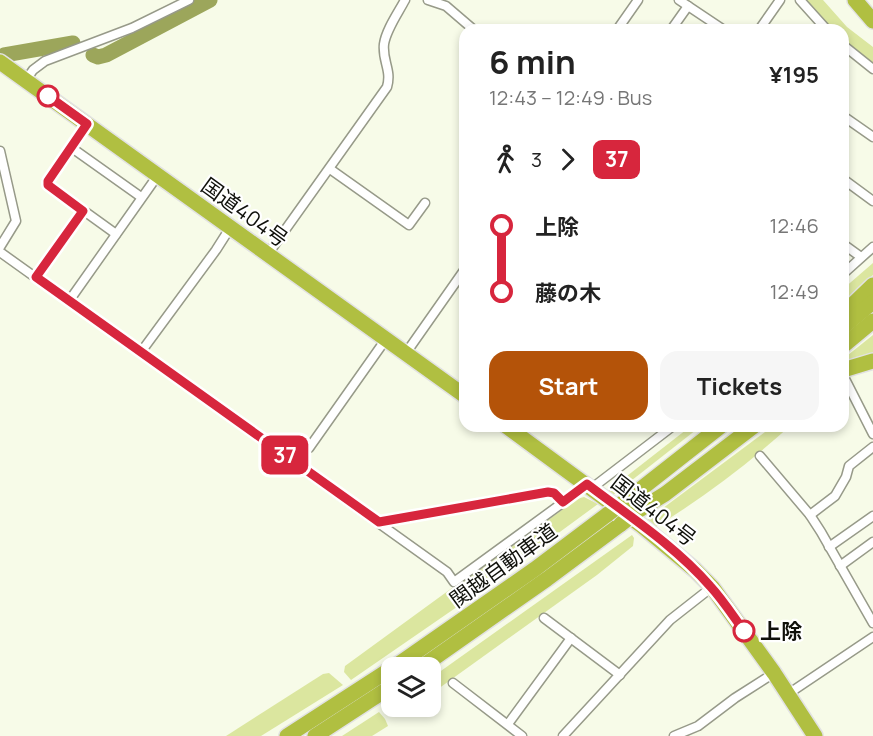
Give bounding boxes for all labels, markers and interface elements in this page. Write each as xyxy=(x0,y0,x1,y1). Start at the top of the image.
text: 6 min xyxy=(489,39,576,84)
text: ¥195 xyxy=(769,60,819,90)
text: 12:43 – 12:49 · Bus xyxy=(489,84,652,111)
unlabelled marker xyxy=(37,85,59,107)
icon: walk xyxy=(489,143,522,176)
icon: forward xyxy=(551,143,584,176)
text: 37 xyxy=(605,145,628,173)
text: 3 xyxy=(531,146,542,173)
street label: 国道404号 xyxy=(196,171,294,253)
text: 上除 xyxy=(535,212,579,242)
text: 12:46 xyxy=(770,212,819,239)
text: 藤の木 xyxy=(535,278,601,308)
text: 12:49 xyxy=(770,278,819,305)
button: Start xyxy=(489,351,648,420)
button: Tickets xyxy=(660,351,819,420)
line badge: 37 xyxy=(258,436,312,474)
text: 37 xyxy=(273,441,297,469)
street label: 国道404号 xyxy=(606,468,702,552)
street label: 関越自動車道 xyxy=(444,517,562,613)
place label: 上除 xyxy=(760,617,802,645)
marker: 上除 xyxy=(733,620,755,642)
map controls xyxy=(381,657,441,717)
button: layers xyxy=(381,657,441,717)

